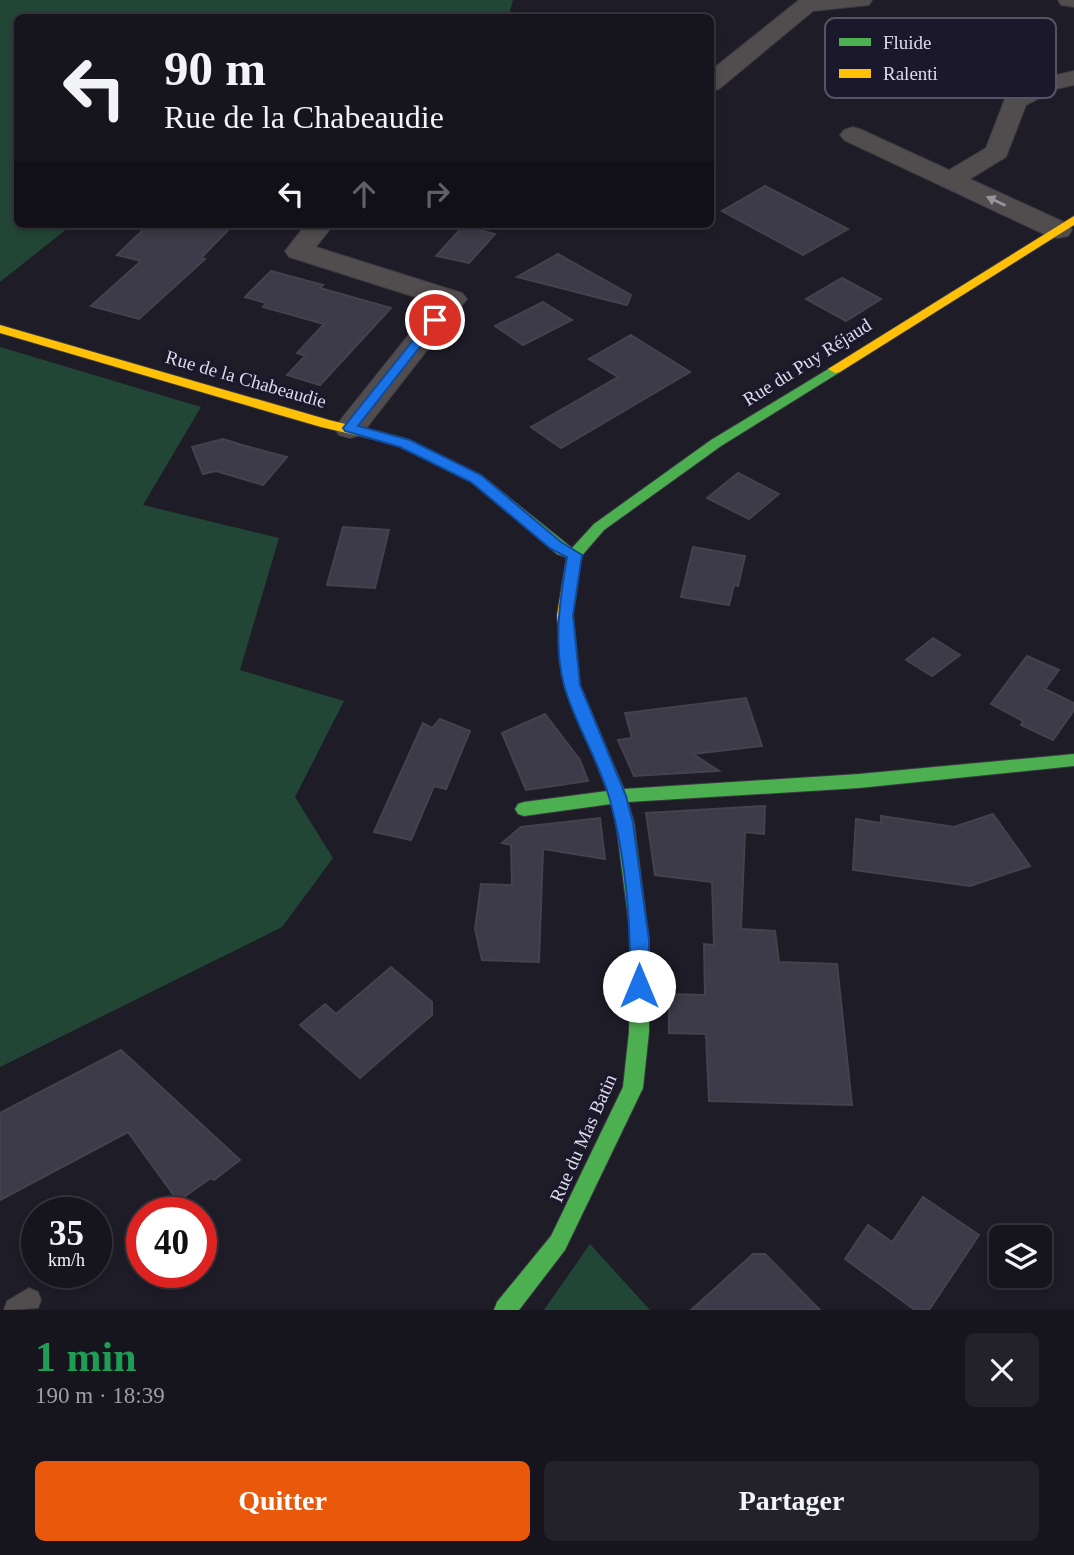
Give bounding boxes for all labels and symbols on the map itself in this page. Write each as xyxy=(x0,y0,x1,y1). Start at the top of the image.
legend xyxy=(825,18,1056,98)
text: Fluide xyxy=(883,32,932,53)
text: Ralenti xyxy=(883,63,938,84)
one-way arrow xyxy=(986,195,1007,206)
pin xyxy=(405,290,465,350)
street label: Rue du Puy Réjaud xyxy=(739,314,875,410)
street label: Rue de la Chabeaudie xyxy=(163,346,329,412)
position arrow xyxy=(602,949,676,1023)
street label: Rue du Mas Batin xyxy=(545,1070,621,1205)
speed limit sign: 40 xyxy=(126,1197,217,1288)

